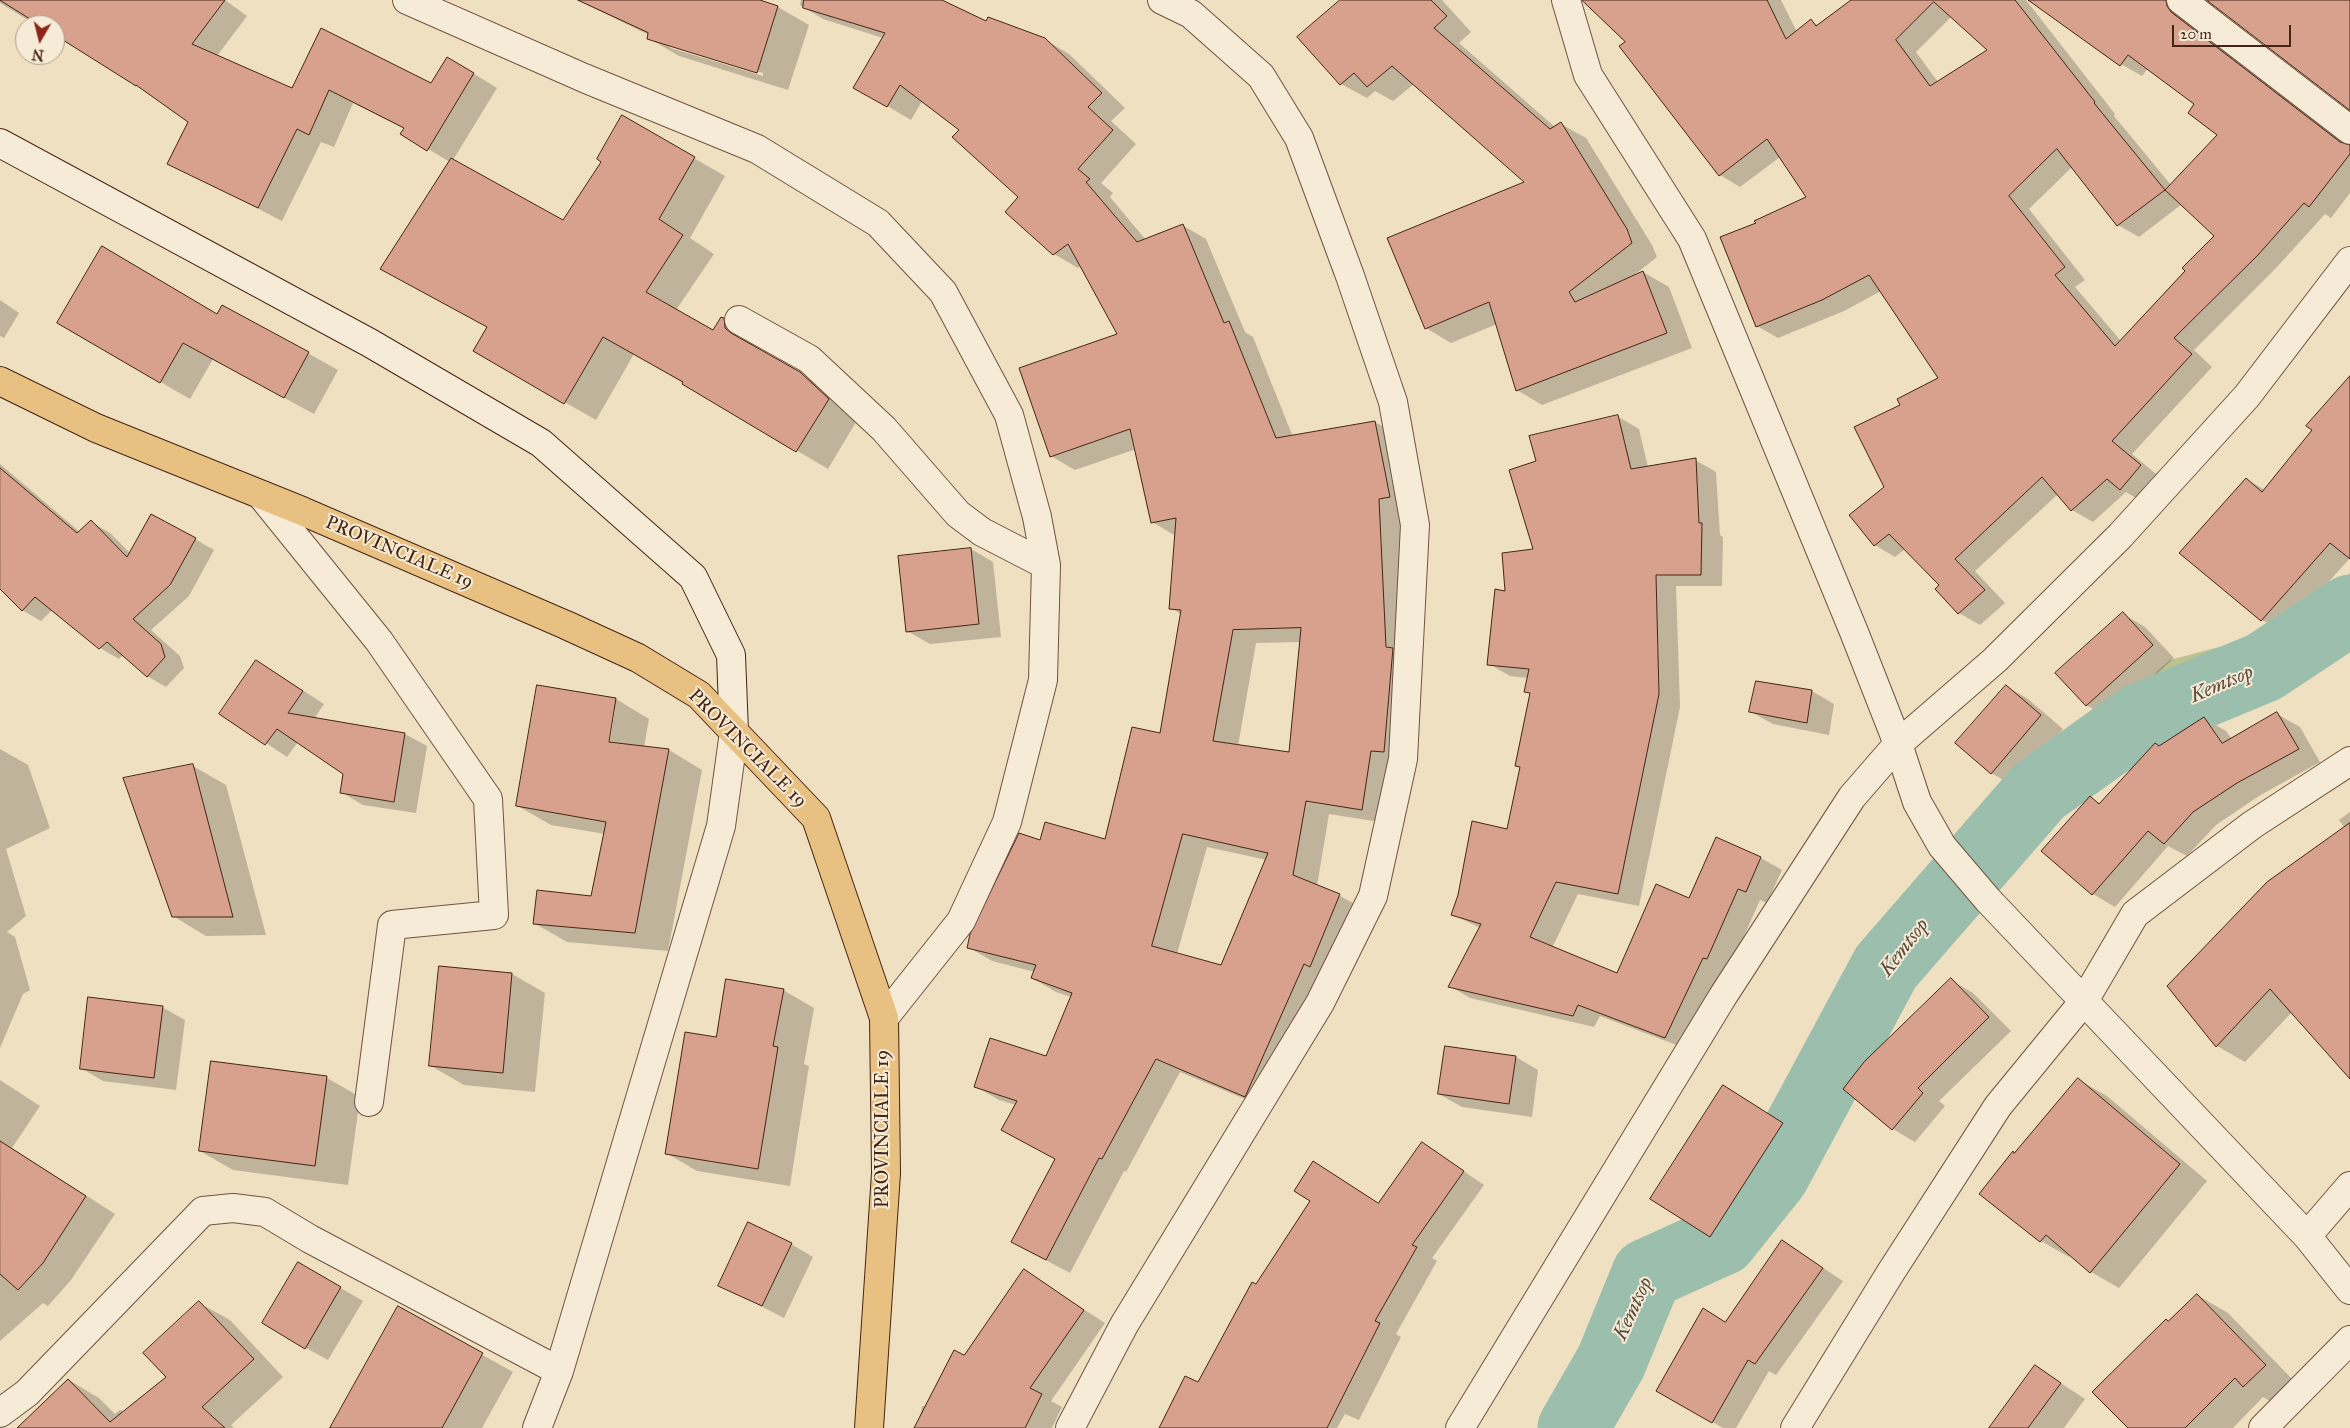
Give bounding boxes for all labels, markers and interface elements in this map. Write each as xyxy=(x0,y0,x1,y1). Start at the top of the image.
north arrow xyxy=(15,15,65,65)
scale bar xyxy=(2175,15,2294,47)
text: 20 m xyxy=(2180,25,2212,43)
text: N xyxy=(31,45,45,64)
street label: PROVINCIALE 19 xyxy=(322,512,476,594)
water label: Kemtsop xyxy=(2187,661,2257,709)
street label: PROVINCIALE 19 xyxy=(683,685,811,813)
water label: Kemtsop xyxy=(1875,915,1935,981)
street label: PROVINCIALE 19 xyxy=(872,1050,894,1208)
water label: Kemtsop xyxy=(1609,1274,1659,1344)

